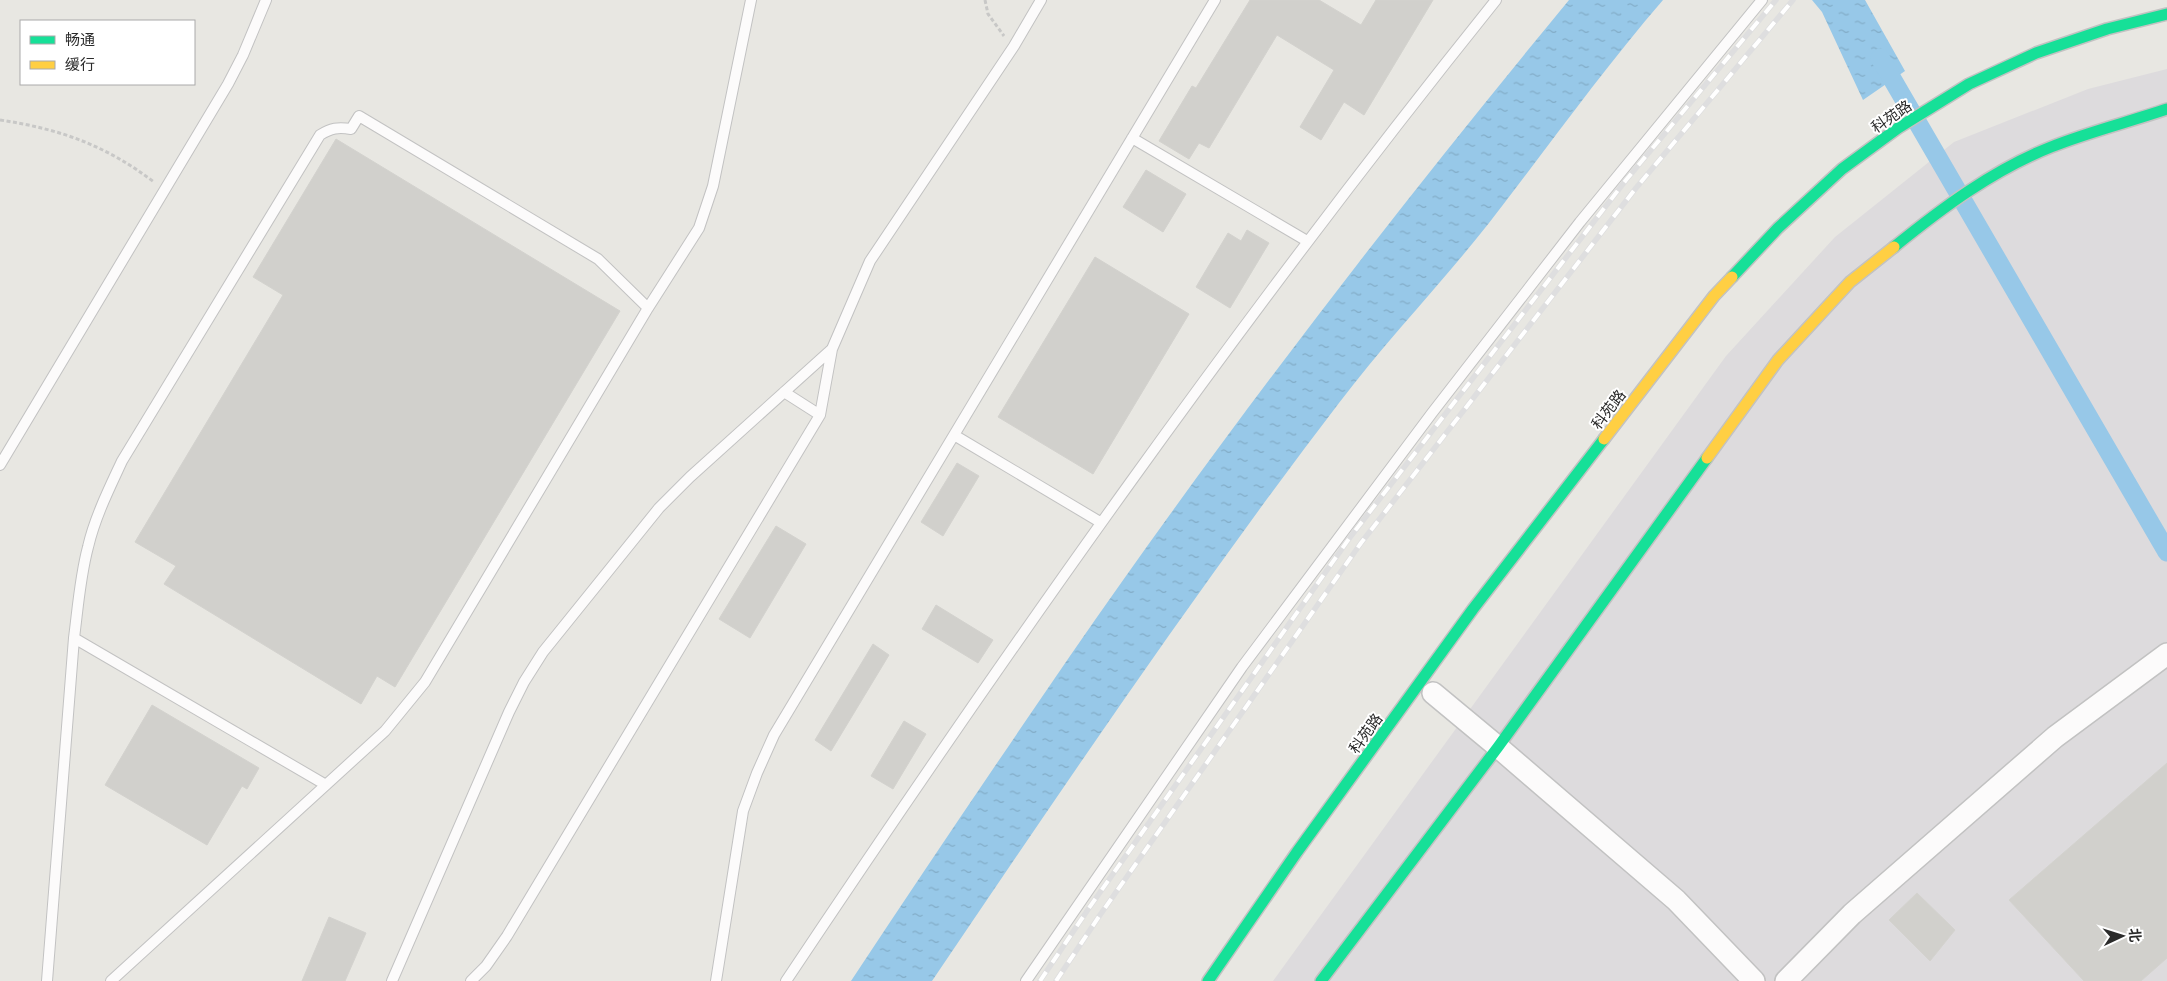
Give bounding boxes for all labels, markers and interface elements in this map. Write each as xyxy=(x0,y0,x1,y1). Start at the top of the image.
legend xyxy=(20,20,195,85)
text: 畅通 xyxy=(65,30,95,48)
text: 缓行 xyxy=(65,55,95,73)
street label: 科苑路 xyxy=(1867,96,1915,136)
street label: 科苑路 xyxy=(1587,386,1629,432)
street label: 科苑路 xyxy=(1344,710,1386,756)
north arrow xyxy=(2097,911,2147,961)
text: 北 xyxy=(2126,927,2144,943)

